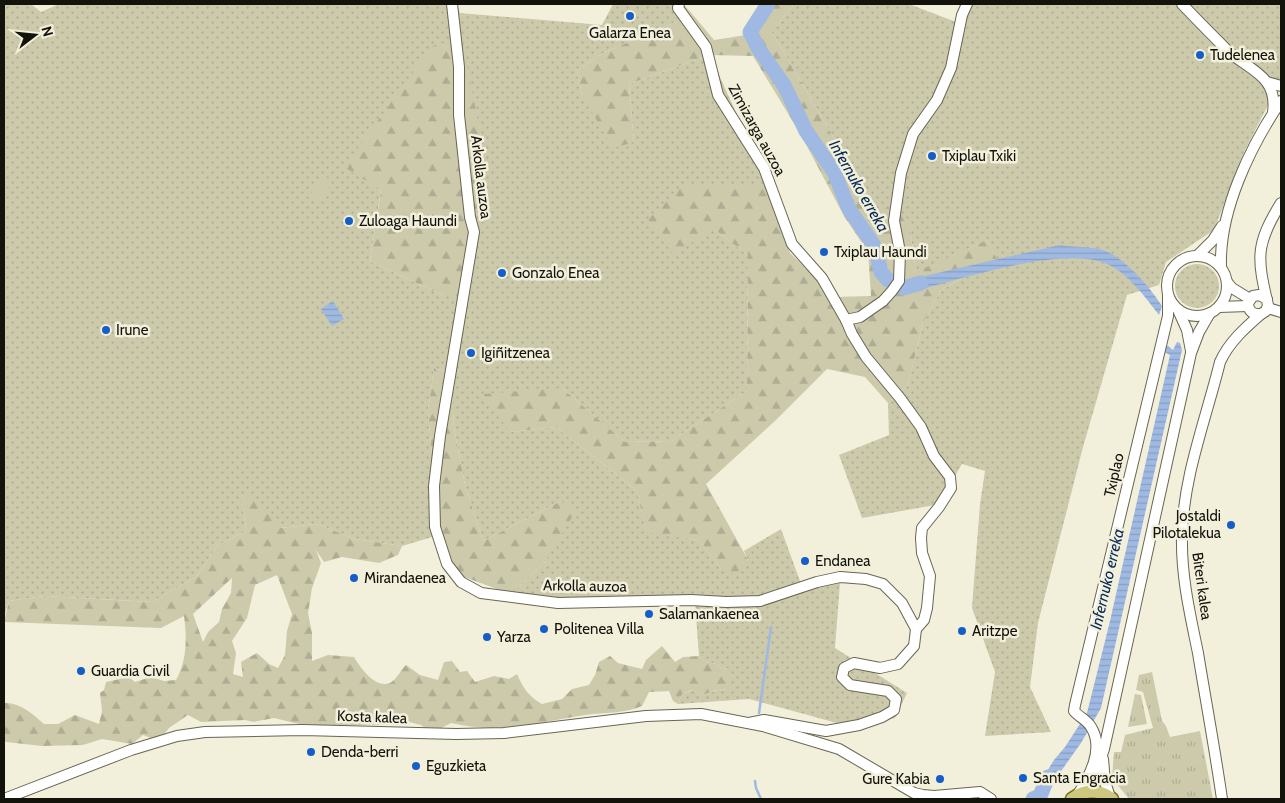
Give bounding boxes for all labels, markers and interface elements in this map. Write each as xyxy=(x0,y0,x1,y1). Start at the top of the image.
north arrow xyxy=(10,10,60,60)
marker: Galarza Enea xyxy=(624,10,636,22)
text: N xyxy=(37,24,58,39)
place label: Galarza Enea xyxy=(589,24,672,42)
place label: Tudelenea xyxy=(1210,46,1276,64)
marker: Tudelenea xyxy=(1194,49,1206,61)
street label: Zimizarga auzoa xyxy=(724,81,790,180)
street label: Arkolla auzoa xyxy=(467,134,495,220)
water label: Infernuko erreka xyxy=(825,137,893,235)
place label: Txiplau Txiki xyxy=(942,147,1016,165)
marker: Txiplau Txiki xyxy=(926,150,938,162)
place label: Zuloaga Haundi xyxy=(359,212,457,230)
marker: Zuloaga Haundi xyxy=(343,215,355,227)
place label: Txiplau Haundi xyxy=(834,243,927,261)
marker: Txiplau Haundi xyxy=(818,246,830,258)
place label: Gonzalo Enea xyxy=(512,264,600,282)
marker: Gonzalo Enea xyxy=(496,267,508,279)
place label: Irune xyxy=(116,321,149,339)
marker: Irune xyxy=(100,324,112,336)
place label: Igiñitzenea xyxy=(481,344,551,362)
marker: Igiñitzenea xyxy=(465,347,477,359)
street label: Txiplao xyxy=(1100,451,1128,499)
place label: Jostaldi Pilotalekua xyxy=(1153,507,1222,542)
marker: Jostaldi Pilotalekua xyxy=(1225,519,1237,531)
water label: Infernuko erreka xyxy=(1086,527,1128,631)
street label: Biteri kalea xyxy=(1188,551,1216,622)
place label: Endanea xyxy=(815,552,871,570)
marker: Endanea xyxy=(799,555,811,567)
place label: Mirandaenea xyxy=(364,569,447,587)
marker: Mirandaenea xyxy=(348,572,360,584)
street label: Arkolla auzoa xyxy=(543,576,628,596)
place label: Salamankaenea xyxy=(659,605,760,623)
marker: Salamankaenea xyxy=(643,608,655,620)
place label: Politenea Villa xyxy=(554,620,645,638)
place label: Aritzpe xyxy=(972,622,1018,640)
marker: Politenea Villa xyxy=(538,623,550,635)
marker: Aritzpe xyxy=(956,625,968,637)
place label: Yarza xyxy=(496,628,532,646)
marker: Yarza xyxy=(481,631,493,643)
place label: Guardia Civil xyxy=(91,662,170,680)
marker: Guardia Civil xyxy=(75,665,87,677)
street label: Kosta kalea xyxy=(337,707,408,727)
place label: Denda-berri xyxy=(321,743,398,761)
marker: Denda-berri xyxy=(305,746,317,758)
place label: Eguzkieta xyxy=(426,757,487,775)
marker: Eguzkieta xyxy=(410,760,422,772)
place label: Santa Engracia xyxy=(1033,769,1127,787)
place label: Gure Kabia xyxy=(862,770,931,788)
marker: Santa Engracia xyxy=(1017,772,1029,784)
marker: Gure Kabia xyxy=(934,773,946,785)

